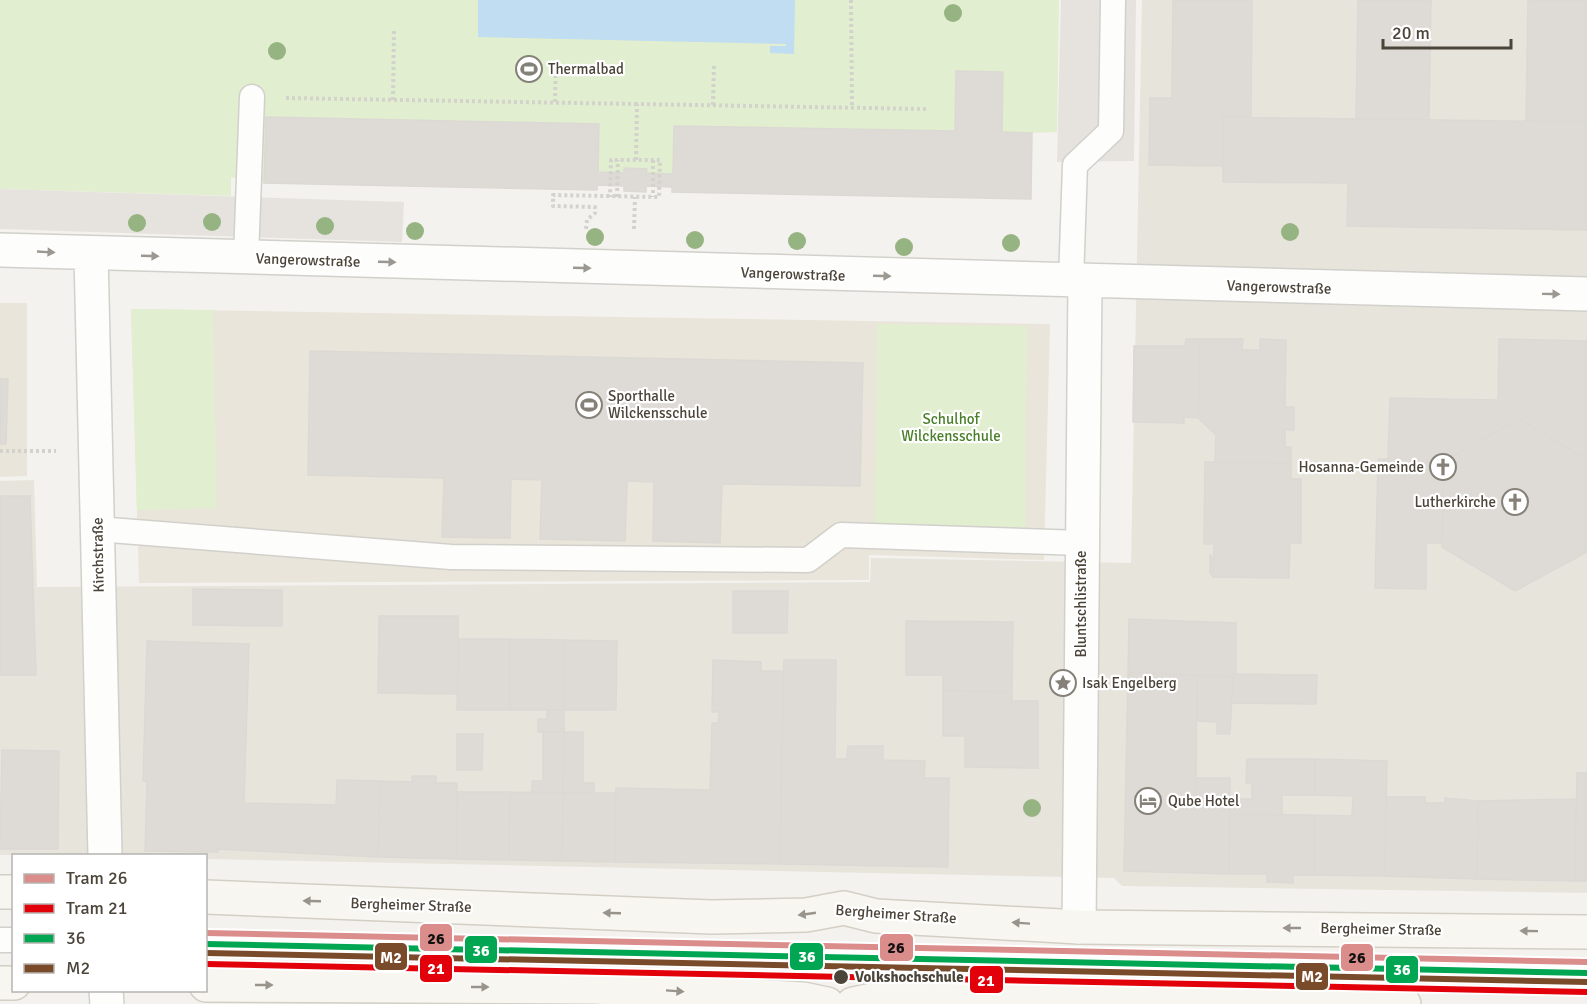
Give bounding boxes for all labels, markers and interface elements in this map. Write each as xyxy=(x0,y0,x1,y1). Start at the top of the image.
scale bar xyxy=(1383,12,1510,50)
text: 20 m xyxy=(1392,22,1430,44)
sports icon: Thermalbad xyxy=(514,54,544,84)
place label: Thermalbad xyxy=(548,60,624,78)
one-way arrow xyxy=(36,247,55,256)
street label: Vangerowstraße xyxy=(255,249,361,271)
one-way arrow xyxy=(140,251,159,260)
one-way arrow xyxy=(377,258,396,267)
one-way arrow xyxy=(572,263,591,272)
street label: Vangerowstraße xyxy=(740,263,846,285)
one-way arrow xyxy=(872,271,891,281)
street label: Vangerowstraße xyxy=(1226,276,1332,298)
one-way arrow xyxy=(1542,289,1561,299)
place label: Sporthalle Wilckensschule xyxy=(608,387,707,422)
sports icon: Sporthalle Wilckensschule xyxy=(574,390,604,420)
park label: Schulhof Wilckensschule xyxy=(901,410,1001,445)
church icon: Hosanna-Gemeinde xyxy=(1428,452,1458,482)
place label: Hosanna-Gemeinde xyxy=(1298,458,1424,476)
church icon: Lutherkirche xyxy=(1500,487,1530,517)
place label: Lutherkirche xyxy=(1414,493,1496,511)
street label: Kirchstraße xyxy=(88,517,108,593)
street label: Bluntschlistraße xyxy=(1072,551,1090,657)
place icon: Isak Engelberg xyxy=(1048,668,1078,698)
place label: Isak Engelberg xyxy=(1082,674,1177,692)
hotel icon: Qube Hotel xyxy=(1133,786,1163,816)
place label: Qube Hotel xyxy=(1168,792,1240,810)
legend xyxy=(12,854,207,992)
text: Tram 26 xyxy=(66,867,127,889)
street label: Bergheimer Straße xyxy=(350,894,472,916)
text: Tram 21 xyxy=(66,897,127,919)
one-way arrow xyxy=(303,897,322,906)
street label: Bergheimer Straße xyxy=(835,901,957,927)
one-way arrow xyxy=(602,909,621,918)
one-way arrow xyxy=(797,909,816,918)
one-way arrow xyxy=(1011,918,1030,928)
street label: Bergheimer Straße xyxy=(1320,919,1442,939)
line badge: 26 xyxy=(419,923,453,952)
one-way arrow xyxy=(1282,923,1301,933)
one-way arrow xyxy=(1519,926,1538,936)
text: 36 xyxy=(66,927,85,949)
text: 26 xyxy=(427,929,445,949)
line badge: 26 xyxy=(879,933,914,962)
line badge: 36 xyxy=(464,935,498,964)
text: 26 xyxy=(887,938,905,958)
text: 36 xyxy=(472,941,490,961)
line badge: M2 xyxy=(374,942,408,971)
line badge: 36 xyxy=(789,942,824,971)
line badge: 26 xyxy=(1340,943,1374,972)
text: 36 xyxy=(798,947,816,967)
text: M2 xyxy=(380,948,402,968)
text: 26 xyxy=(1348,948,1366,968)
line badge: 21 xyxy=(419,954,453,983)
line badge: 36 xyxy=(1385,955,1419,984)
text: M2 xyxy=(66,957,90,979)
text: 21 xyxy=(427,959,445,979)
text: 36 xyxy=(1393,960,1411,980)
line badge: M2 xyxy=(1295,962,1329,991)
line badge: 21 xyxy=(969,965,1004,994)
text: M2 xyxy=(1301,967,1323,987)
marker: Volkshochschule xyxy=(832,968,850,986)
place label: Volkshochschule xyxy=(855,968,964,986)
text: 21 xyxy=(977,971,995,991)
one-way arrow xyxy=(254,980,273,990)
one-way arrow xyxy=(470,982,489,992)
one-way arrow xyxy=(665,987,684,996)

